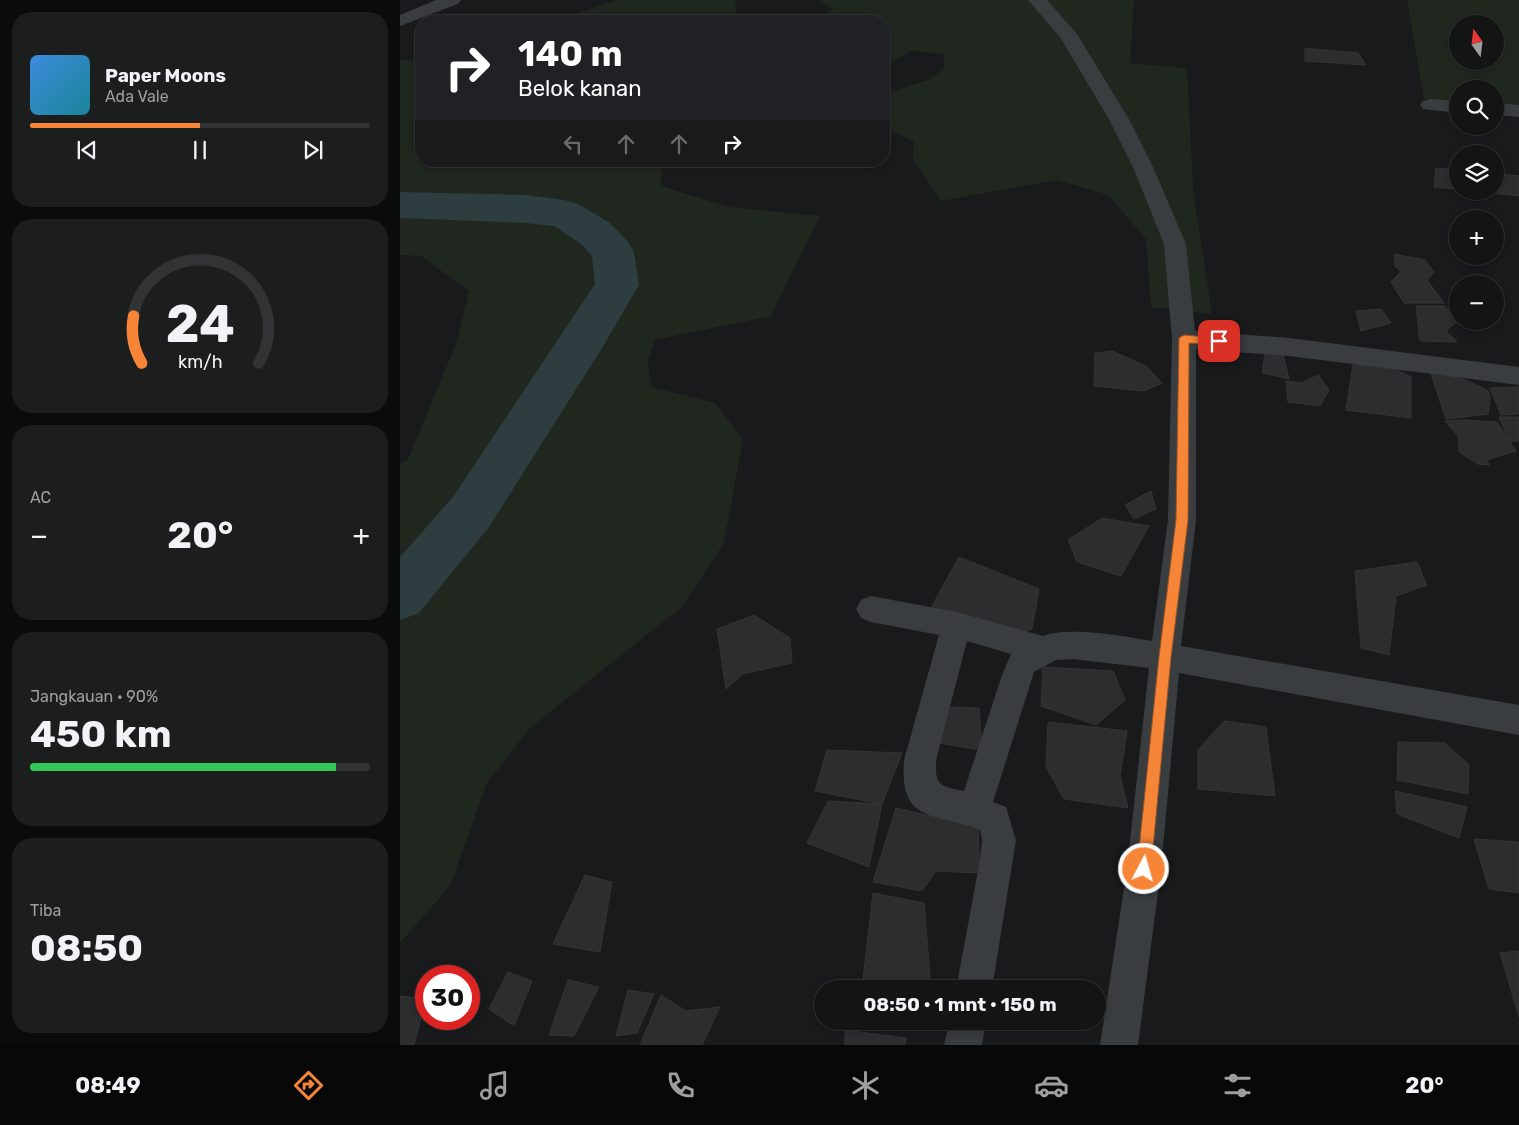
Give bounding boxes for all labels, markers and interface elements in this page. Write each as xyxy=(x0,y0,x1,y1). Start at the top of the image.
north arrow xyxy=(1449,15,1504,70)
map controls xyxy=(1449,15,1504,330)
text: 140 m xyxy=(518,33,623,75)
icon: right xyxy=(435,35,500,100)
text: Paper Moons xyxy=(105,64,226,87)
text: Belok kanan xyxy=(518,75,642,102)
button: search xyxy=(1449,80,1504,135)
text: Ada Vale xyxy=(105,87,169,106)
icon: left xyxy=(559,130,587,158)
icon: ahead xyxy=(612,130,640,158)
icon: ahead xyxy=(665,130,693,158)
icon: right xyxy=(718,130,746,158)
icon: previous xyxy=(73,136,101,164)
icon: pause xyxy=(186,136,214,164)
icon: next xyxy=(299,136,327,164)
button: layers xyxy=(1449,145,1504,200)
button: + xyxy=(1449,210,1504,265)
button: − xyxy=(1449,275,1504,330)
text: 24 xyxy=(165,293,235,355)
pin xyxy=(1198,320,1240,362)
icon: arrive xyxy=(1205,327,1233,355)
text: km/h xyxy=(178,351,222,372)
text: AC xyxy=(30,488,51,507)
text: 20° xyxy=(167,512,233,558)
text: − xyxy=(30,519,48,552)
text: + xyxy=(353,519,370,552)
text: Jangkauan · 90% xyxy=(30,687,158,706)
text: 450 km xyxy=(30,711,171,757)
position arrow xyxy=(1117,842,1169,894)
text: Tiba xyxy=(30,901,61,920)
text: 08:50 xyxy=(30,925,143,971)
speed limit sign: 30 xyxy=(415,965,480,1030)
text: 08:50 · 1 mnt · 150 m xyxy=(863,993,1057,1016)
icon: directions xyxy=(291,1068,326,1103)
icon: music xyxy=(477,1068,512,1103)
icon: phone xyxy=(663,1068,698,1103)
icon: climate xyxy=(848,1068,883,1103)
icon: car xyxy=(1034,1068,1069,1103)
icon: filters xyxy=(1220,1068,1255,1103)
text: 08:49 xyxy=(75,1072,141,1099)
text: 20° xyxy=(1405,1072,1444,1099)

